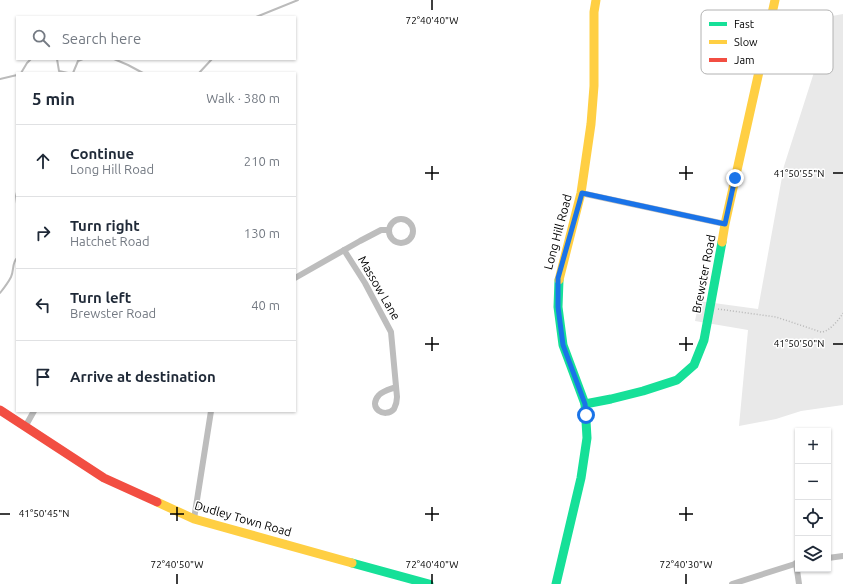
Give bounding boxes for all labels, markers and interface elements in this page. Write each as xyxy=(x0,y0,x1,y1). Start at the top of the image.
legend xyxy=(701,10,833,74)
text: 72°40'40"W xyxy=(406,15,458,26)
search box xyxy=(16,16,296,60)
text: Fast xyxy=(734,18,755,30)
icon: search xyxy=(30,27,52,49)
text: Search here xyxy=(62,30,141,47)
text: Slow xyxy=(734,36,758,48)
text: Jam xyxy=(734,54,755,66)
text: 5 min xyxy=(32,89,75,108)
text: Walk · 380 m xyxy=(206,91,280,105)
text: Continue xyxy=(70,145,134,162)
icon: ahead xyxy=(32,150,54,172)
text: 210 m xyxy=(244,154,280,168)
text: Long Hill Road xyxy=(70,162,154,176)
text: 41°50'55"N xyxy=(774,168,824,179)
route end xyxy=(726,169,744,187)
street label: Long Hill Road xyxy=(541,193,574,271)
text: Turn right xyxy=(70,217,140,234)
icon: right xyxy=(32,222,54,244)
text: 130 m xyxy=(244,226,280,240)
text: Hatchet Road xyxy=(70,234,150,248)
street label: Brewster Road xyxy=(690,234,717,314)
street label: Massow Lane xyxy=(356,253,403,322)
text: Turn left xyxy=(70,289,131,306)
icon: left xyxy=(32,294,54,316)
text: 40 m xyxy=(251,298,280,312)
text: Brewster Road xyxy=(70,306,156,320)
text: 41°50'50"N xyxy=(774,338,824,349)
icon: arrive xyxy=(32,366,54,388)
text: Arrive at destination xyxy=(70,368,216,385)
route start xyxy=(577,406,595,424)
map controls xyxy=(795,428,831,572)
button: + xyxy=(795,428,831,464)
button: − xyxy=(795,464,831,500)
street label: Dudley Town Road xyxy=(193,498,293,539)
button: locate xyxy=(795,500,831,536)
text: 41°50'45"N xyxy=(19,508,69,519)
button: layers xyxy=(795,536,831,572)
text: 72°40'50"W xyxy=(151,559,203,570)
text: 72°40'40"W xyxy=(406,559,458,570)
text: 72°40'30"W xyxy=(660,559,712,570)

